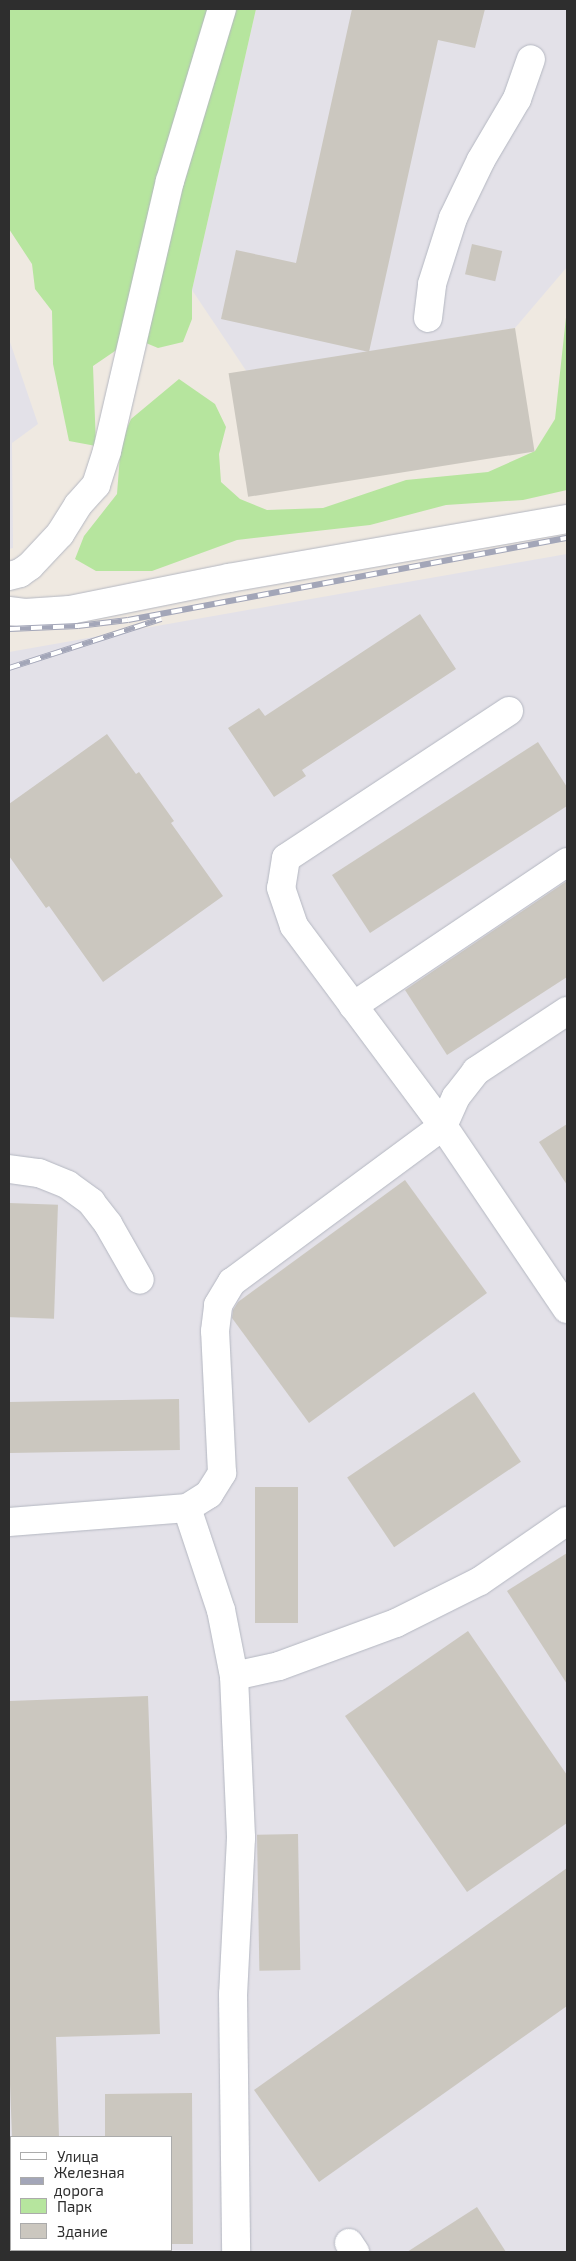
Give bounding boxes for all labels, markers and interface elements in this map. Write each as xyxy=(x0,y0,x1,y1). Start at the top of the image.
legend xyxy=(10,2136,172,2251)
text: Улица xyxy=(57,2147,99,2165)
text: Железная дорога xyxy=(54,2163,125,2199)
text: Парк xyxy=(57,2197,92,2215)
text: Здание xyxy=(57,2222,108,2240)

